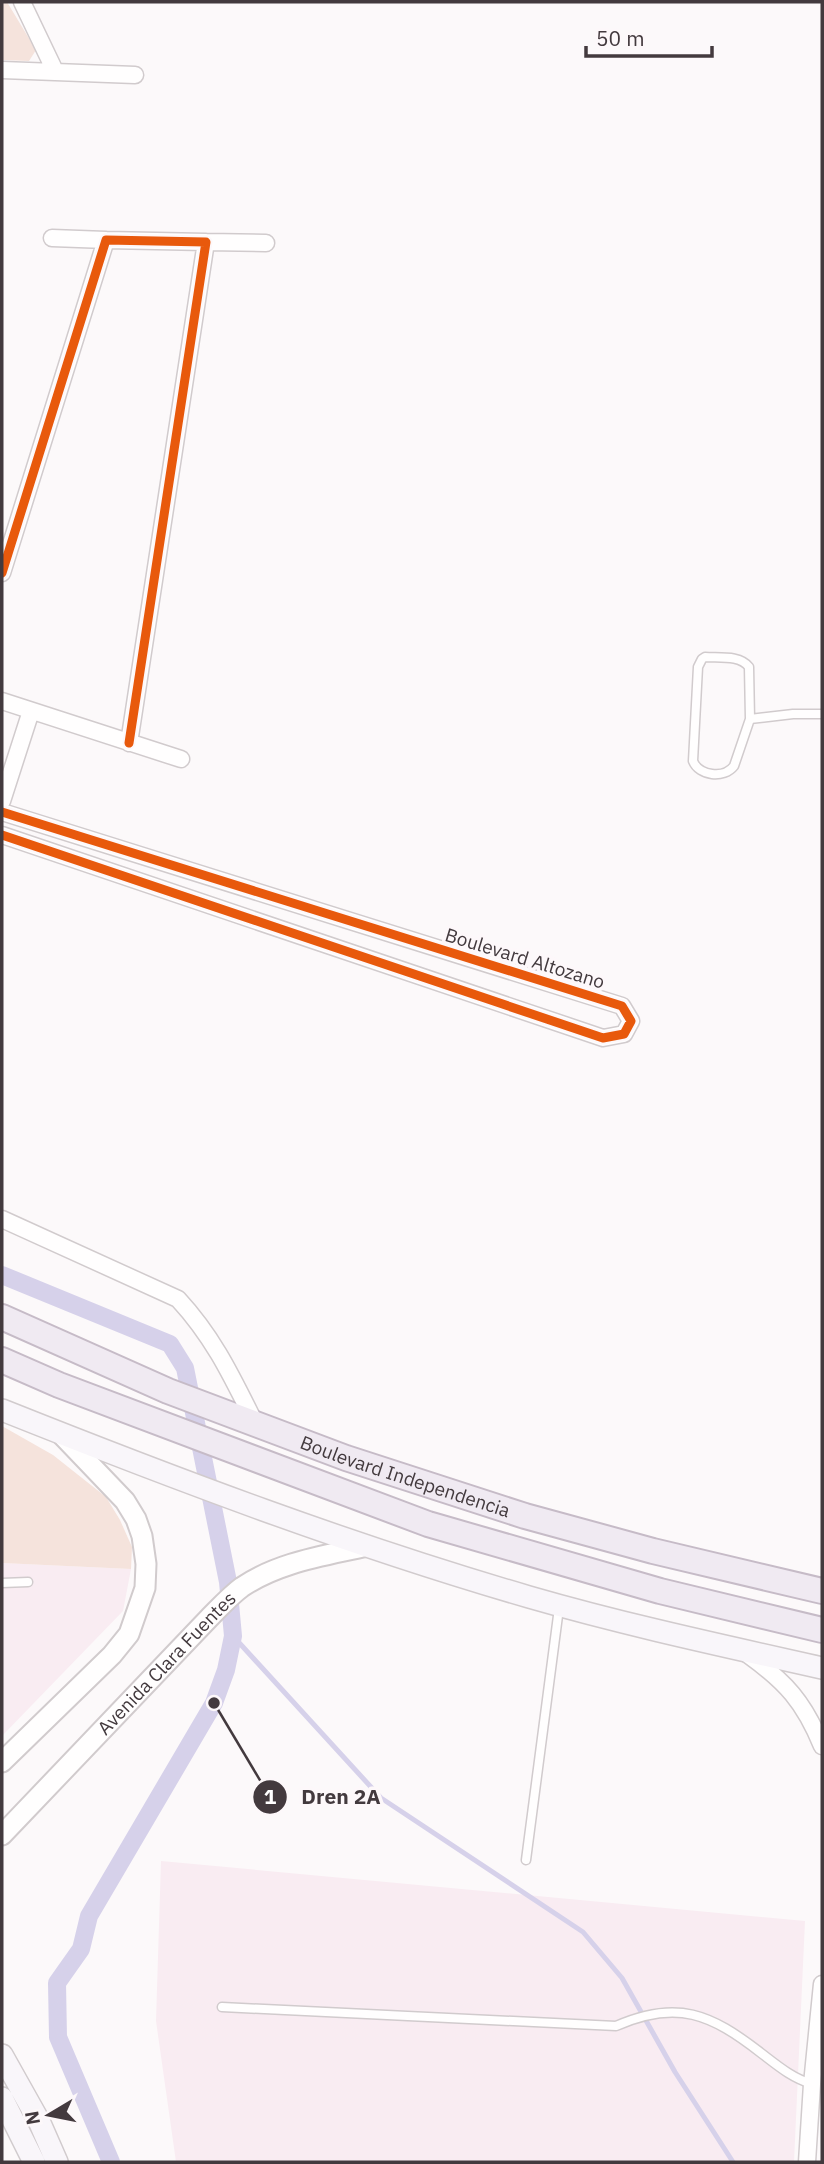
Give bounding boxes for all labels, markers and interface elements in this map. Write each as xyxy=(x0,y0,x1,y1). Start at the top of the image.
scale bar xyxy=(586,14,712,58)
text: 50 m xyxy=(596,24,645,52)
street label: Boulevard Altozano xyxy=(442,922,608,994)
street label: Boulevard Independencia xyxy=(297,1430,513,1522)
street label: Avenida Clara Fuentes xyxy=(92,1586,241,1740)
callout: Dren 2A xyxy=(253,1776,395,1818)
text: 1 xyxy=(264,1782,277,1810)
text: Dren 2A xyxy=(301,1782,381,1810)
north arrow xyxy=(14,2080,84,2150)
text: N xyxy=(19,2109,45,2127)

